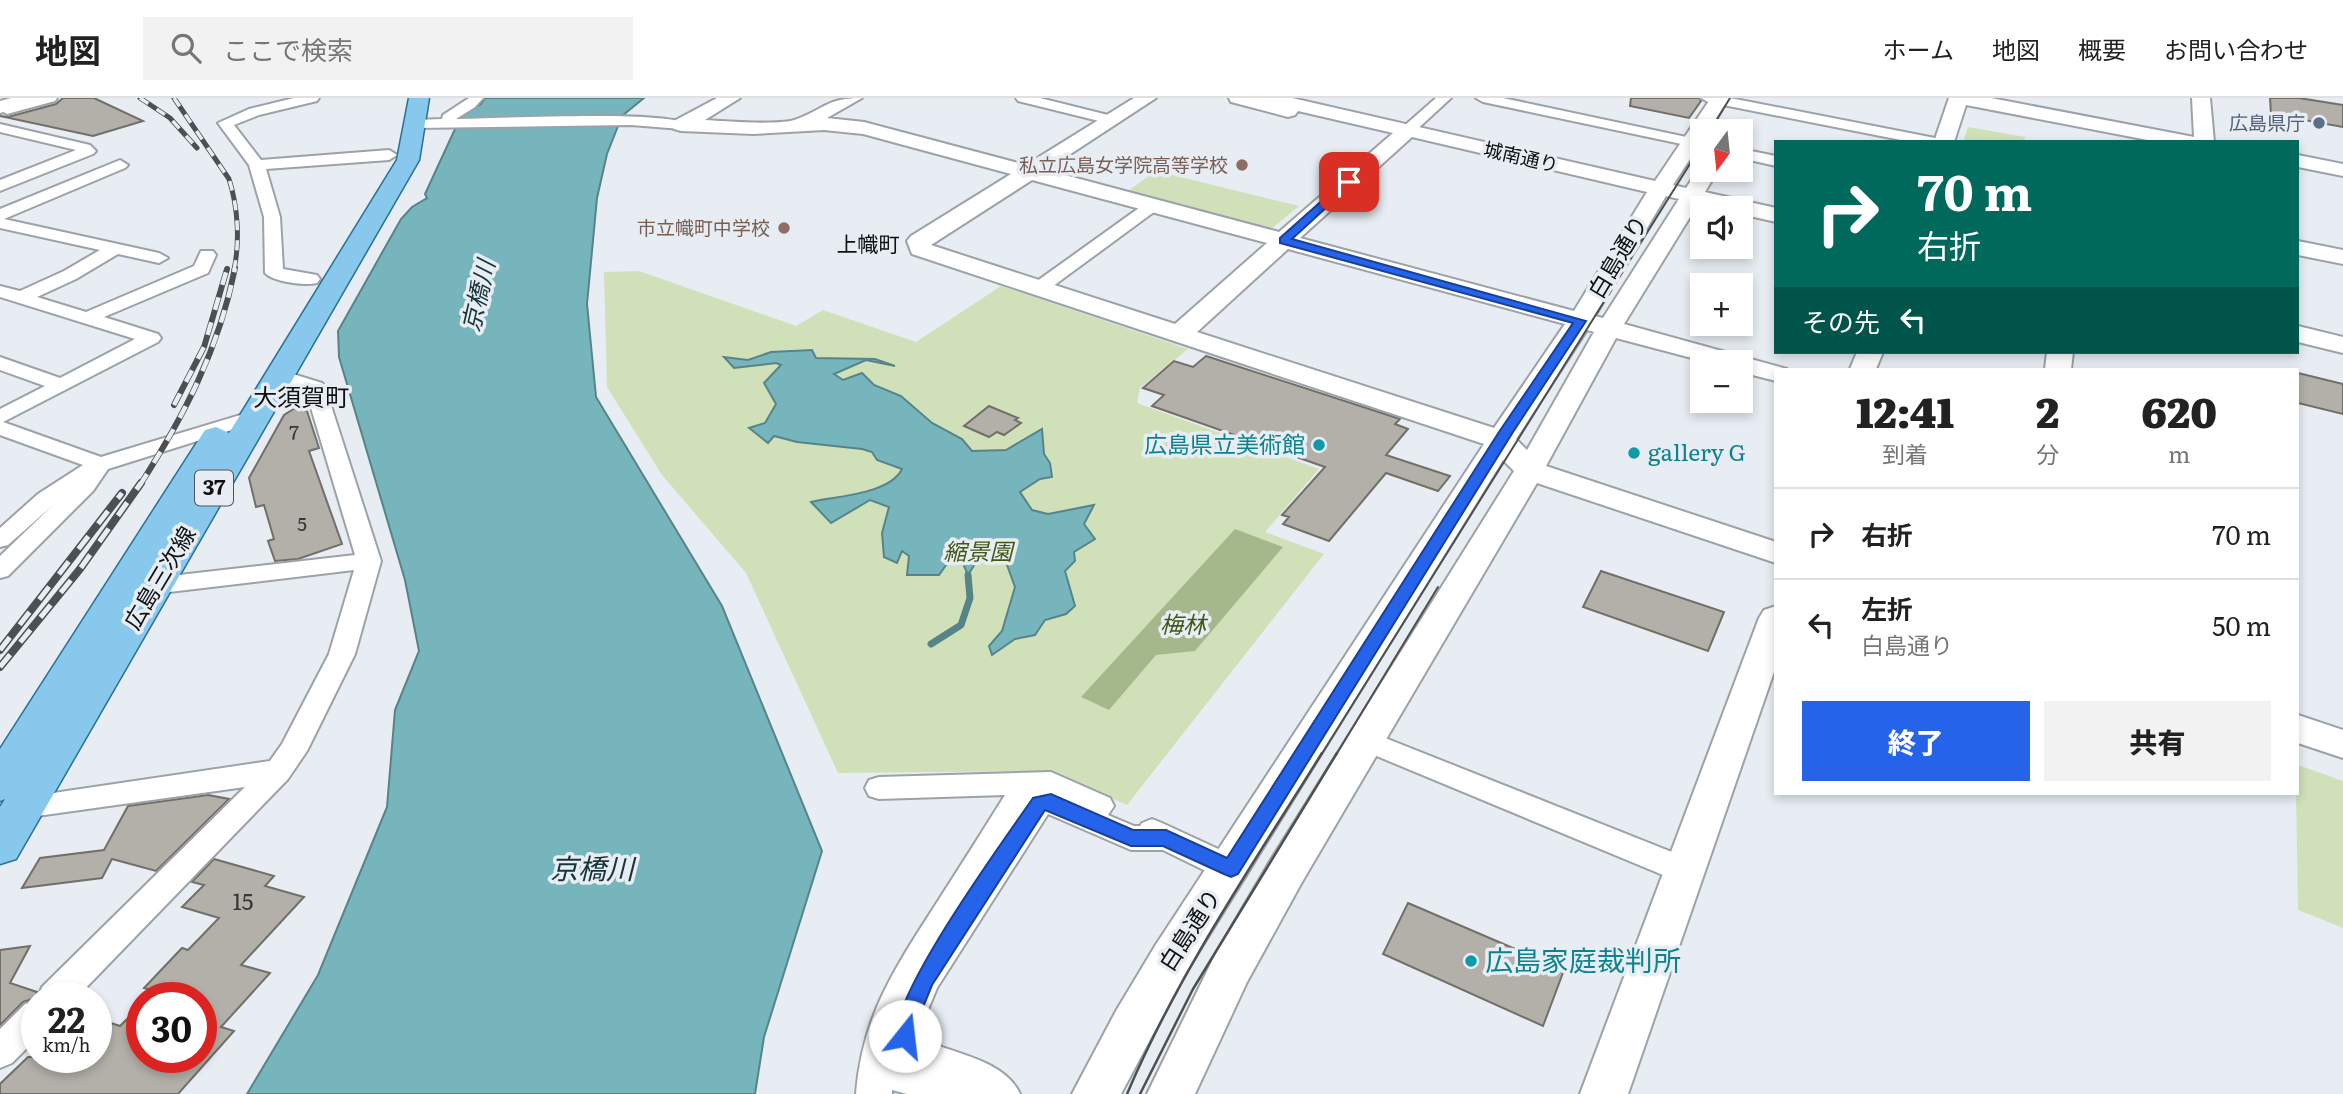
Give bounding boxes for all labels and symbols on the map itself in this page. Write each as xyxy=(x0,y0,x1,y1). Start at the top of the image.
place label: 広島県庁 xyxy=(2229,108,2305,136)
marker: 広島県庁 xyxy=(2311,115,2327,131)
north arrow xyxy=(1690,119,1754,182)
street label: 城南通り xyxy=(1481,134,1561,178)
place label: 私立広島女学院高等学校 xyxy=(1019,150,1228,178)
pin xyxy=(1319,152,1379,212)
marker: 私立広島女学院高等学校 xyxy=(1234,157,1250,173)
street label: 白島通り xyxy=(1578,208,1655,304)
place label: 市立幟町中学校 xyxy=(637,213,770,241)
marker: 市立幟町中学校 xyxy=(776,220,792,236)
district label: 上幟町 xyxy=(837,227,900,258)
water label: 京橋川 xyxy=(451,254,502,334)
district label: 大須賀町 xyxy=(253,378,349,413)
house number: 7 xyxy=(289,417,299,445)
place label: 広島県立美術館 xyxy=(1144,426,1305,460)
place label: gallery G xyxy=(1648,434,1746,468)
marker: 広島県立美術館 xyxy=(1311,437,1327,453)
marker: gallery G xyxy=(1626,445,1642,461)
road number: 37 xyxy=(195,470,233,506)
house number: 5 xyxy=(297,509,307,537)
street label: 広島三次線 xyxy=(114,519,202,635)
park label: 縮景園 xyxy=(944,533,1016,567)
park label: 梅林 xyxy=(1160,606,1209,640)
water label: 京橋川 xyxy=(550,846,637,888)
street label: 白島通り xyxy=(1149,881,1228,977)
house number: 15 xyxy=(232,883,254,917)
place label: 広島家庭裁判所 xyxy=(1485,938,1681,980)
marker: 広島家庭裁判所 xyxy=(1463,953,1479,969)
speed limit sign: 30 xyxy=(126,982,217,1073)
position arrow xyxy=(868,999,942,1073)

